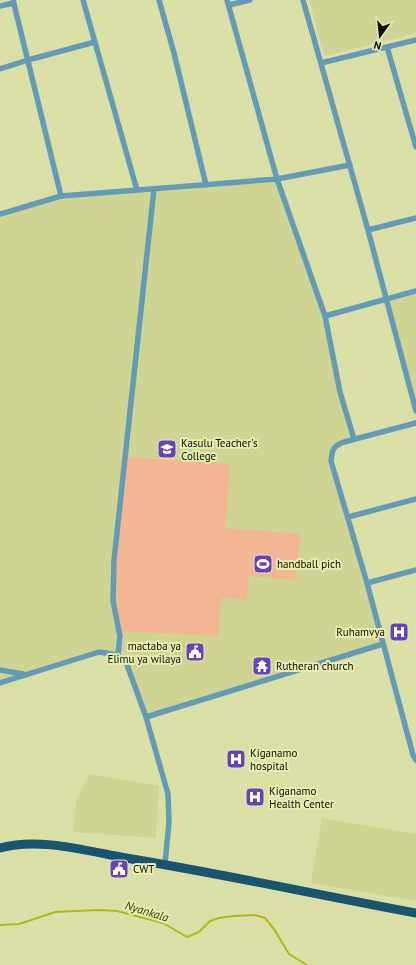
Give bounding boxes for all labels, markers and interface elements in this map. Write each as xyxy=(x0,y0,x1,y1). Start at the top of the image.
north arrow xyxy=(360,16,400,56)
text: N xyxy=(372,38,383,53)
place label: Kasulu Teacher's College xyxy=(181,436,258,463)
school or university icon: Kasulu Teacher's College xyxy=(156,438,178,460)
sports icon: handball pich xyxy=(252,553,274,575)
place label: handball pich xyxy=(277,557,341,571)
hospital icon: Ruhamvya xyxy=(388,621,410,643)
place label: Ruhamvya xyxy=(336,625,385,639)
place label: mactaba ya Elimu ya wilaya xyxy=(107,639,181,666)
public building icon: mactaba ya Elimu ya wilaya xyxy=(184,641,206,663)
temple icon: Rutheran church xyxy=(251,655,273,677)
place label: Rutheran church xyxy=(276,659,353,673)
place label: Kiganamo hospital xyxy=(250,746,297,773)
hospital icon: Kiganamo hospital xyxy=(225,748,247,770)
place label: Kiganamo Health Center xyxy=(269,784,334,811)
hospital icon: Kiganamo Health Center xyxy=(244,786,266,808)
public building icon: CWT xyxy=(108,858,130,880)
place label: CWT xyxy=(133,862,154,876)
water label: Nyankala xyxy=(123,897,171,925)

